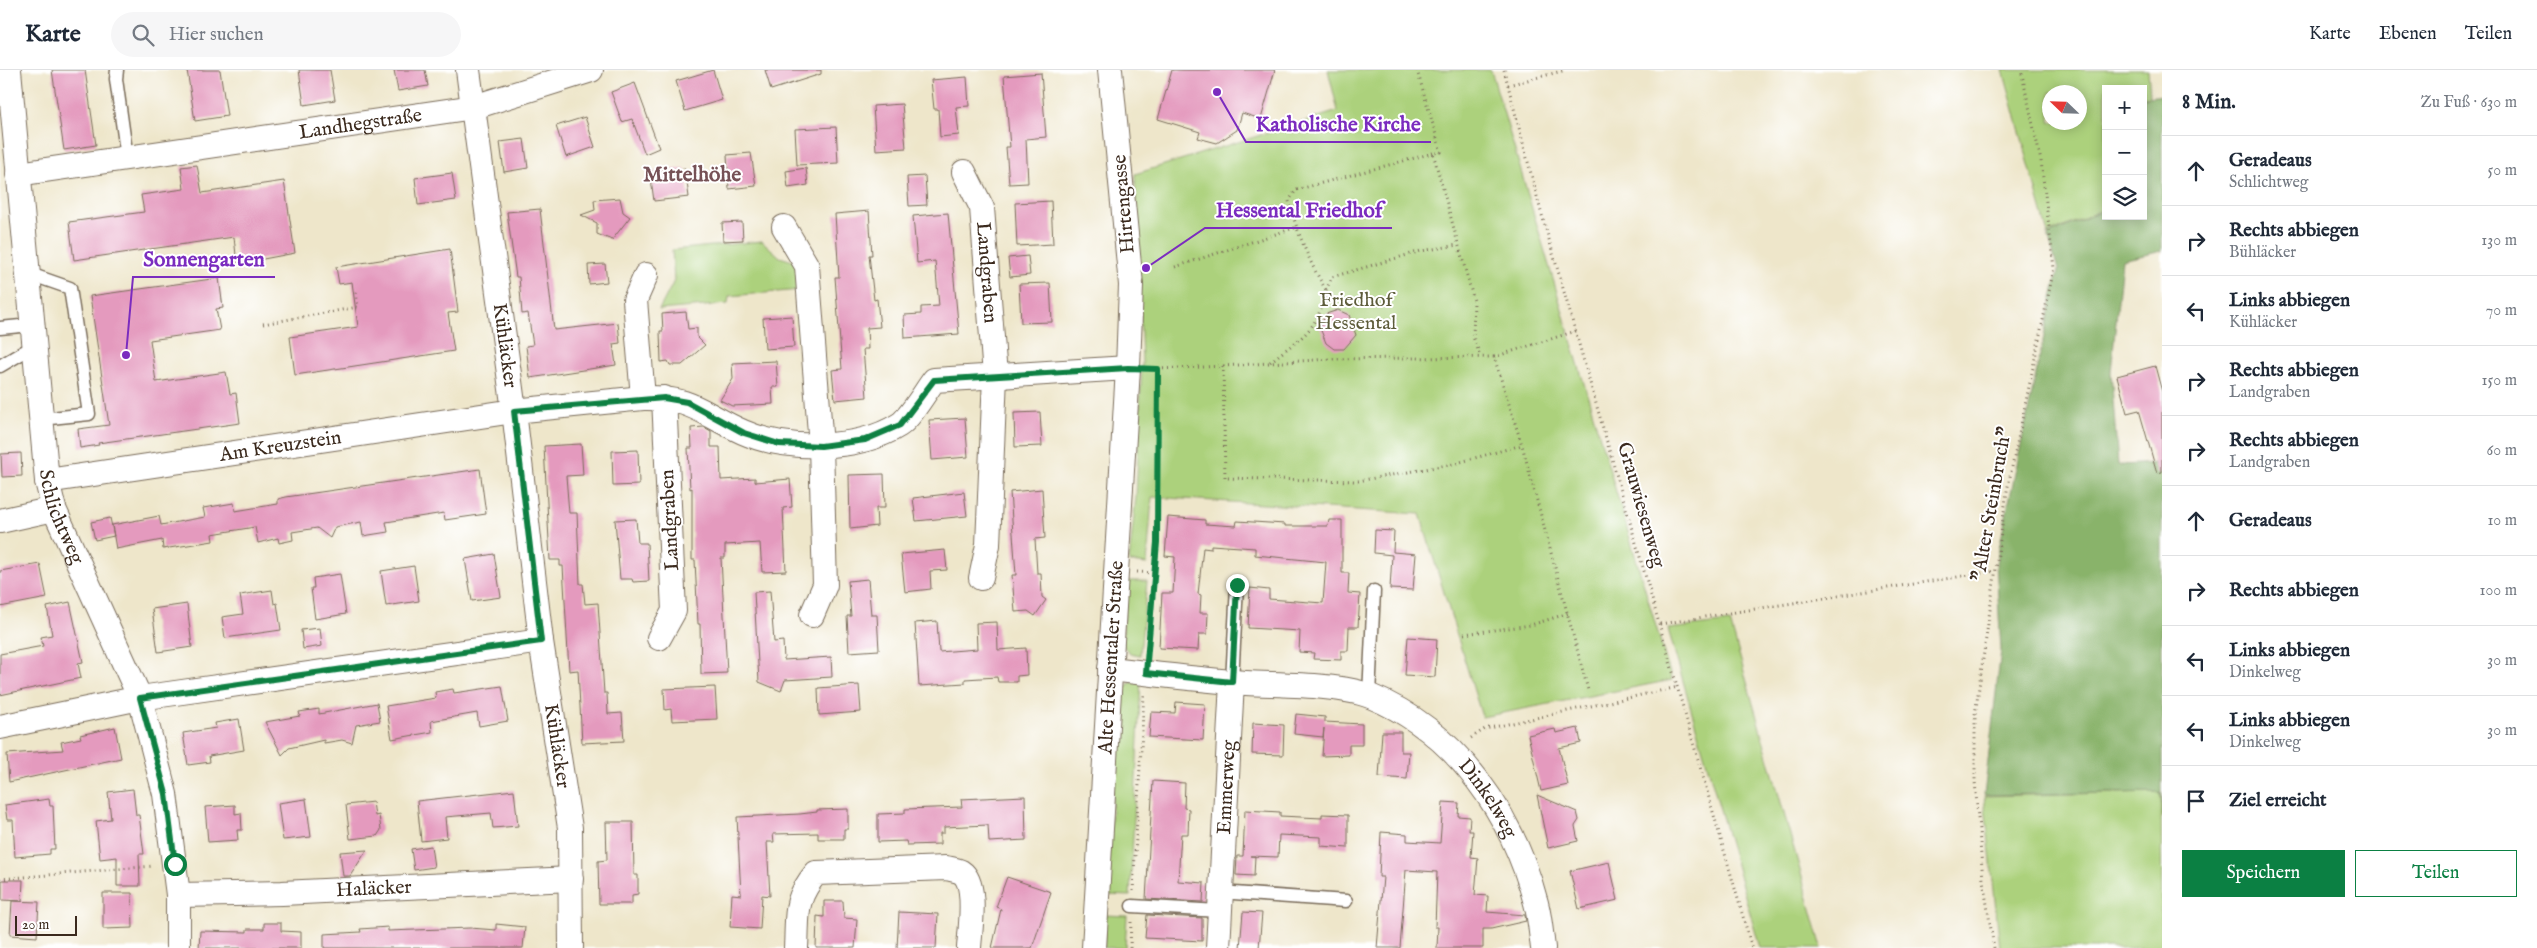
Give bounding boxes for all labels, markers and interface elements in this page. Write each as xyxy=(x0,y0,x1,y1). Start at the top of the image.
search box xyxy=(111,12,461,57)
text: Karte xyxy=(25,19,81,50)
icon: search xyxy=(129,21,157,49)
text: Hier suchen xyxy=(169,23,264,47)
text: Karte xyxy=(2309,23,2351,46)
text: Ebenen xyxy=(2379,23,2437,46)
text: Teilen xyxy=(2465,23,2512,46)
north arrow xyxy=(2042,85,2087,130)
map controls xyxy=(2102,85,2147,220)
button: + xyxy=(2102,85,2147,130)
text: 8 Min. xyxy=(2182,89,2236,116)
text: Zu Fuß · 630 m xyxy=(2420,93,2517,113)
street label: Landhegstraße xyxy=(297,102,424,145)
callout: Katholische Kirche xyxy=(1246,106,1431,142)
text: Katholische Kirche xyxy=(1255,112,1421,139)
button: − xyxy=(2102,130,2147,175)
text: Geradeaus xyxy=(2229,149,2312,173)
street label: Hirtengasse xyxy=(1107,153,1141,255)
icon: ahead xyxy=(2182,157,2210,185)
text: 50 m xyxy=(2488,161,2517,181)
district label: Mittelhöhe xyxy=(643,162,741,189)
text: Schlichtweg xyxy=(2229,173,2309,193)
button: layers xyxy=(2102,175,2147,220)
callout: Hessental Friedhof xyxy=(1205,192,1392,228)
text: Hessental Friedhof xyxy=(1216,198,1386,225)
text: Rechts abbiegen xyxy=(2229,219,2359,243)
street label: Landgraben xyxy=(971,221,1003,325)
icon: right xyxy=(2182,227,2210,255)
text: 130 m xyxy=(2481,231,2517,251)
callout: Sonnengarten xyxy=(133,241,275,277)
text: Bühläcker xyxy=(2229,243,2296,263)
text: Sonnengarten xyxy=(143,247,265,274)
park label: Friedhof Hessental xyxy=(1316,288,1397,336)
text: Links abbiegen xyxy=(2229,289,2350,313)
icon: left xyxy=(2182,297,2210,325)
text: 70 m xyxy=(2486,301,2517,321)
street label: Kühläcker xyxy=(487,302,523,390)
text: Kühläcker xyxy=(2229,313,2297,333)
text: Rechts abbiegen xyxy=(2229,359,2359,383)
icon: right xyxy=(2182,367,2210,395)
text: 150 m xyxy=(2482,371,2517,391)
text: Landgraben xyxy=(2229,383,2310,403)
street label: Am Kreuzstein xyxy=(217,424,343,468)
street label: "Alter Steinbruch" xyxy=(1966,425,2018,583)
text: Rechts abbiegen xyxy=(2229,429,2359,453)
icon: right xyxy=(2182,437,2210,465)
street label: Grauwiesenweg xyxy=(1611,439,1671,572)
text: 60 m xyxy=(2487,441,2517,461)
text: Landgraben xyxy=(2229,453,2310,473)
street label: Schlichtweg xyxy=(33,468,90,569)
street label: Landgraben xyxy=(655,468,685,571)
icon: ahead xyxy=(2182,507,2210,535)
text: Geradeaus xyxy=(2229,509,2312,533)
text: 10 m xyxy=(2487,511,2517,531)
street label: Alte Hessentaler Straße xyxy=(1093,560,1129,756)
route end xyxy=(1226,574,1249,597)
icon: right xyxy=(2182,577,2210,605)
text: Rechts abbiegen xyxy=(2229,579,2359,603)
text: 100 m xyxy=(2480,581,2517,601)
text: Links abbiegen xyxy=(2229,639,2350,663)
icon: left xyxy=(2182,647,2210,675)
text: 30 m xyxy=(2487,651,2517,671)
text: Dinkelweg xyxy=(2229,663,2301,683)
street label: Kühläcker xyxy=(538,702,576,791)
text: Links abbiegen xyxy=(2229,709,2350,733)
icon: left xyxy=(2182,717,2210,745)
text: 30 m xyxy=(2487,721,2517,741)
text: Dinkelweg xyxy=(2229,733,2301,753)
street label: Emmerweg xyxy=(1211,738,1241,835)
street label: Dinkelweg xyxy=(1453,753,1523,843)
icon: arrive xyxy=(2182,787,2210,815)
text: Ziel erreicht xyxy=(2229,789,2327,813)
button: Speichern xyxy=(2182,850,2345,897)
button: Teilen xyxy=(2355,850,2517,897)
route start xyxy=(164,853,187,876)
street label: Haläcker xyxy=(335,874,413,903)
scale bar xyxy=(15,913,78,936)
text: 20 m xyxy=(22,916,49,934)

